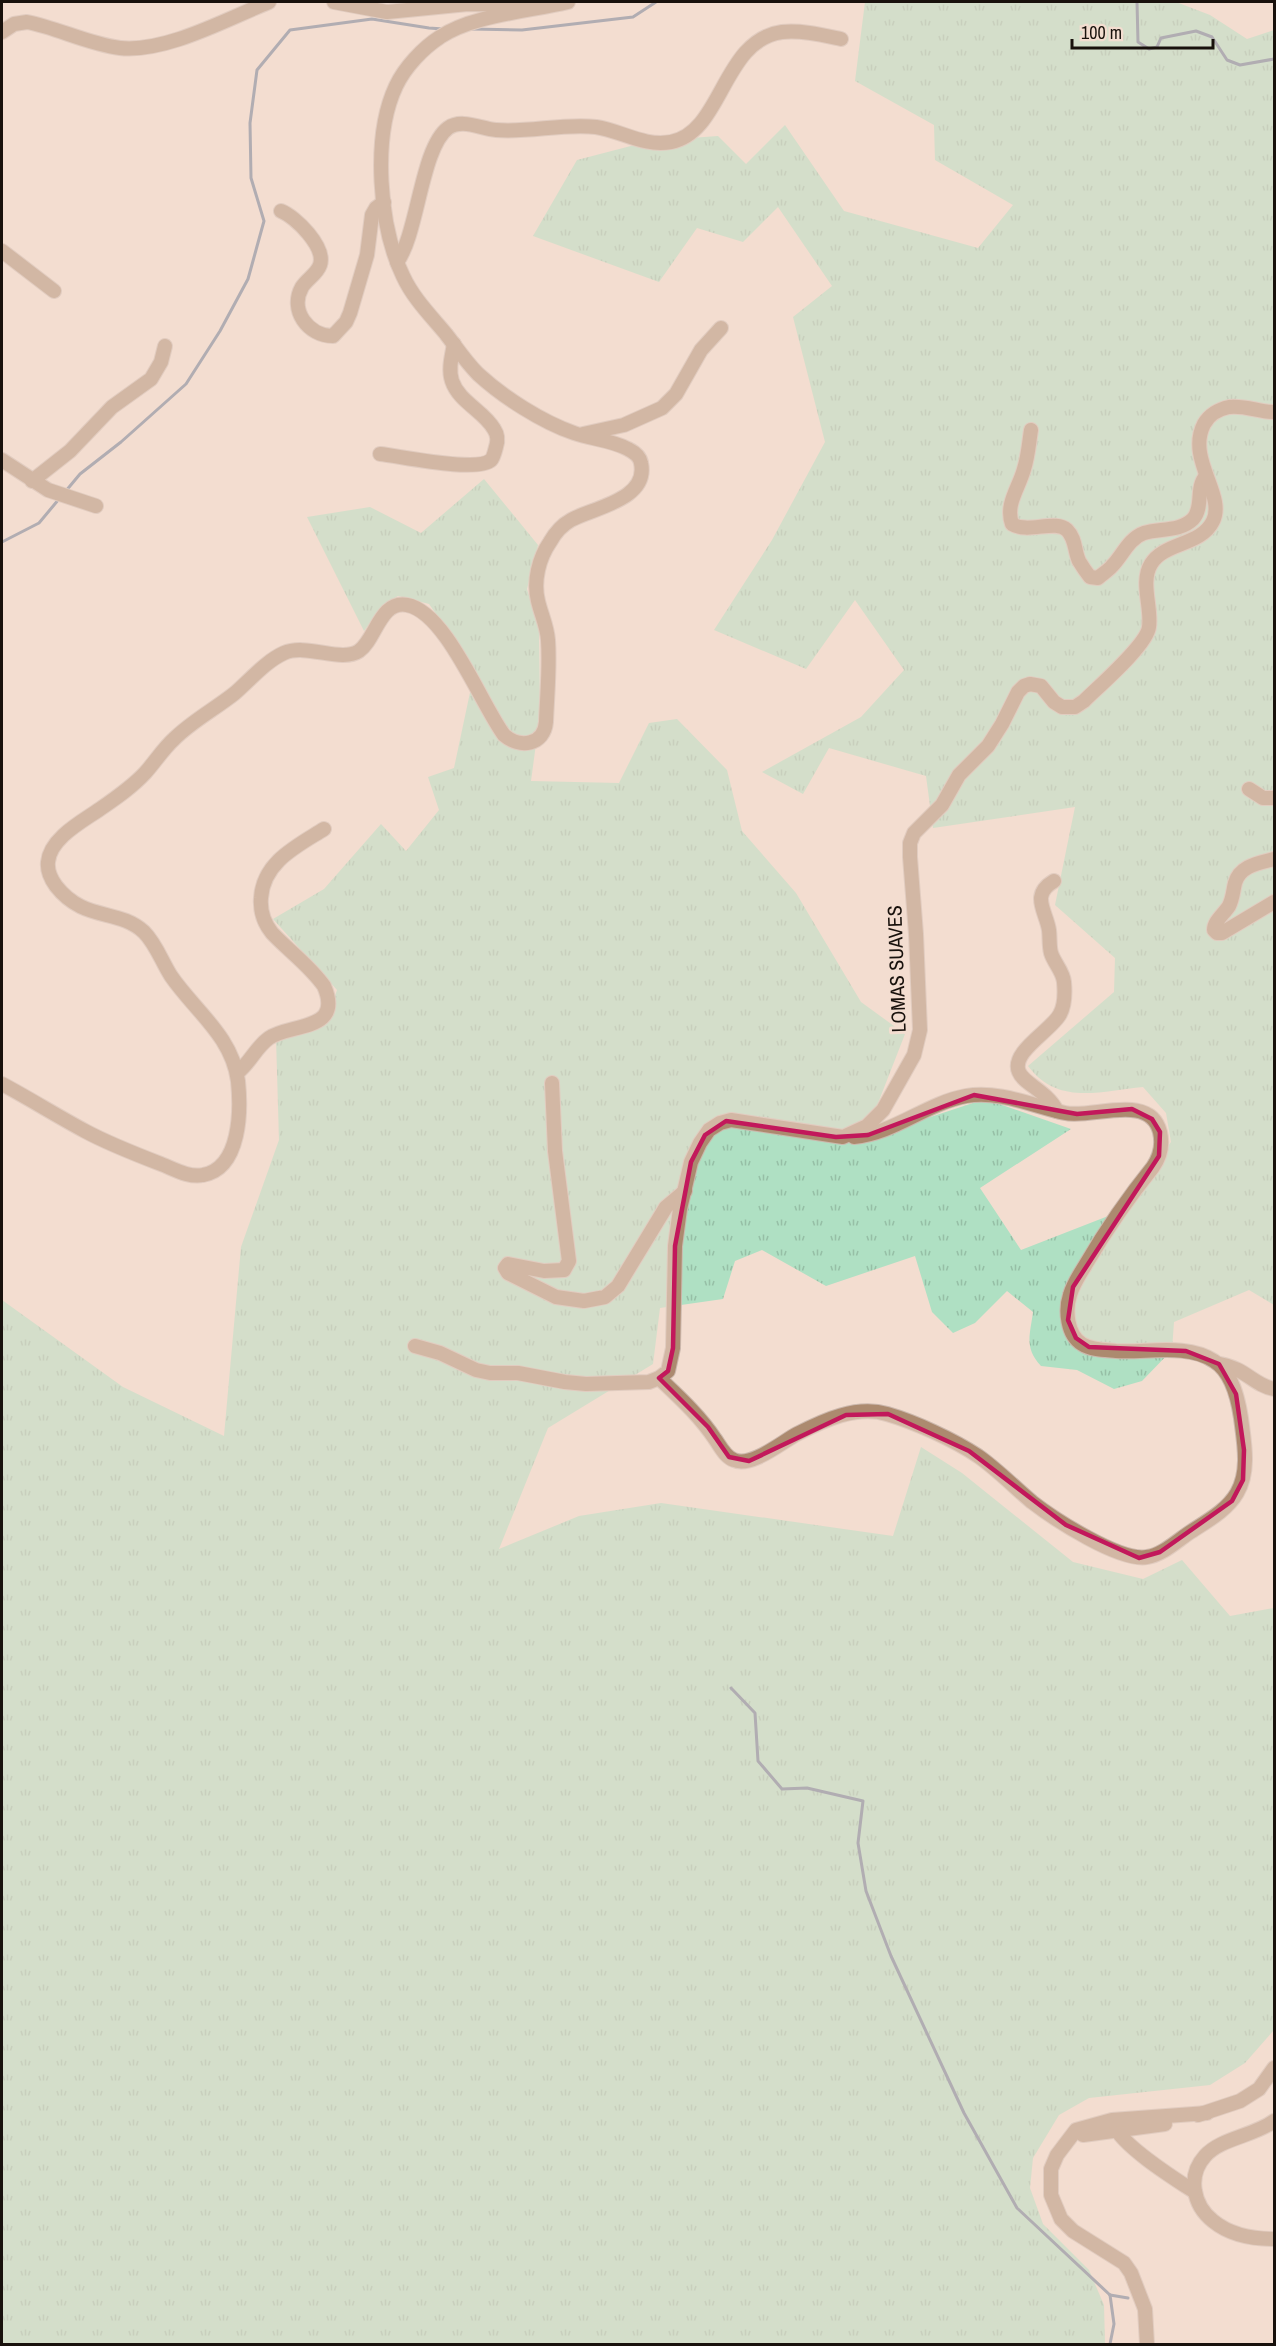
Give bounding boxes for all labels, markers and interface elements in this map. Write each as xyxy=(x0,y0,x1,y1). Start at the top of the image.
scale bar xyxy=(1072,12,1213,50)
text: 100 m xyxy=(1081,20,1122,45)
street label: LOMAS SUAVES xyxy=(880,905,912,1033)

